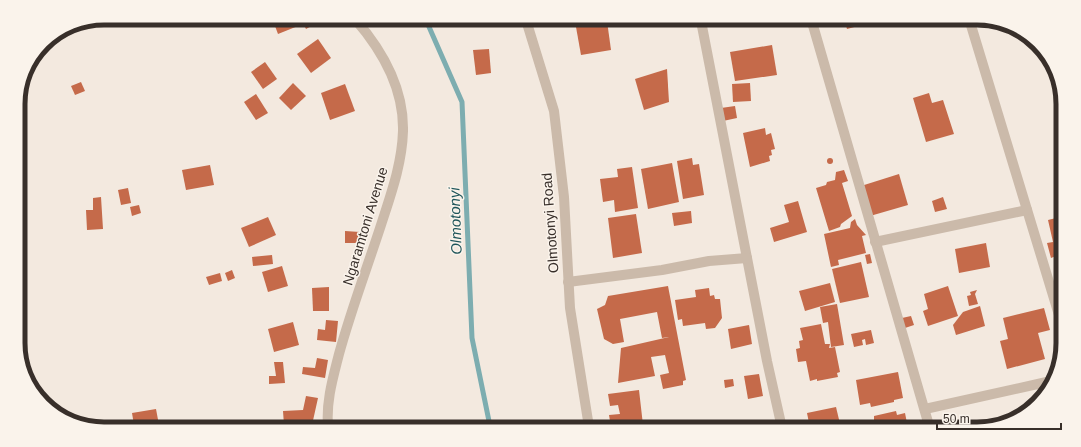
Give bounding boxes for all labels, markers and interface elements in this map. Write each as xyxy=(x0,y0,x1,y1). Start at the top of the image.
street label: Ngaramtoni Avenue xyxy=(339,165,391,287)
street label: Olmotonyi Road xyxy=(539,172,561,274)
water label: Olmotonyi xyxy=(445,186,465,255)
scale bar xyxy=(937,405,1061,431)
text: 50 m xyxy=(943,412,970,426)

